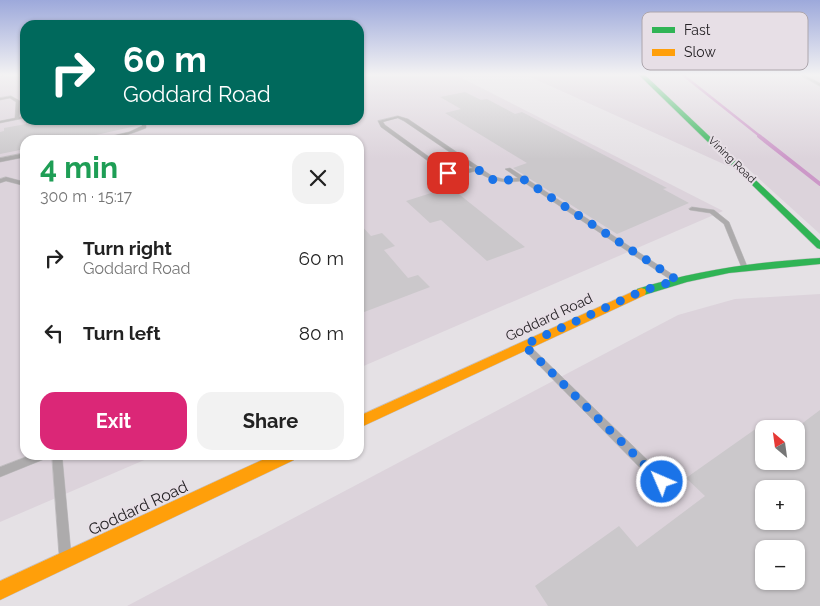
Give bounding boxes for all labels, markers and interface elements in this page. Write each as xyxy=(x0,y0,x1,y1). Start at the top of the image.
legend xyxy=(642,12,808,70)
text: Fast xyxy=(684,22,711,38)
text: 60 m xyxy=(123,39,207,80)
icon: right xyxy=(40,40,105,105)
text: Slow xyxy=(684,44,716,60)
text: Goddard Road xyxy=(123,81,271,107)
street label: Vining Road xyxy=(706,134,759,186)
text: 4 min xyxy=(40,150,118,185)
button: close xyxy=(292,152,344,204)
pin xyxy=(427,152,469,194)
icon: arrive xyxy=(434,159,462,187)
text: 300 m · 15:17 xyxy=(40,187,132,206)
text: Turn right xyxy=(83,237,172,259)
icon: right xyxy=(40,244,68,272)
text: 60 m xyxy=(299,247,344,269)
text: Goddard Road xyxy=(83,259,190,278)
street label: Goddard Road xyxy=(503,290,595,344)
icon: left xyxy=(40,319,68,347)
text: Turn left xyxy=(83,322,160,344)
text: 80 m xyxy=(299,322,344,344)
button: Exit xyxy=(40,392,187,450)
button: Share xyxy=(197,392,344,450)
north arrow xyxy=(755,420,805,470)
map controls xyxy=(755,420,805,590)
position arrow xyxy=(635,455,687,507)
street label: Goddard Road xyxy=(85,477,191,539)
button: + xyxy=(755,480,805,530)
button: − xyxy=(755,540,805,590)

